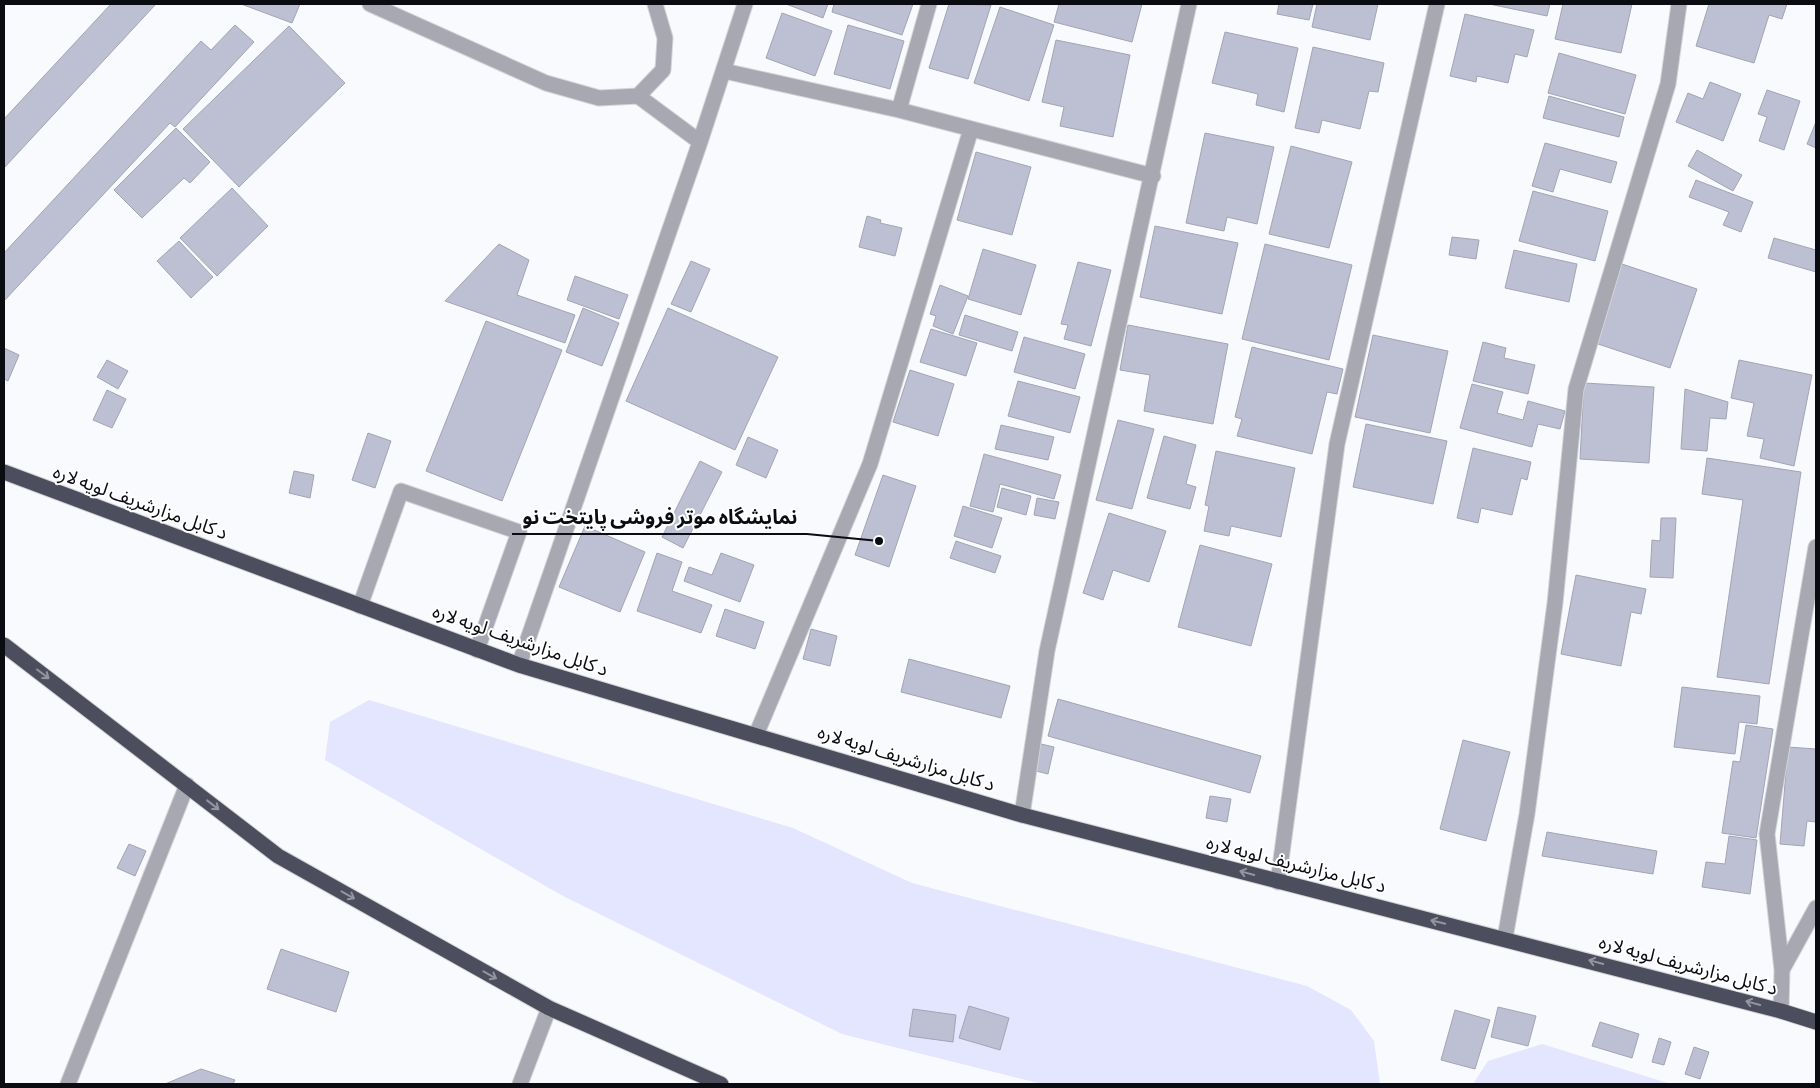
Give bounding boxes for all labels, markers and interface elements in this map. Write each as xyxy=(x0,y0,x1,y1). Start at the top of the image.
street label: د کابل مزارشریف لویه لاره xyxy=(50,463,230,544)
callout: نمایشگاه موتر فروشی پایتخت نو xyxy=(512,499,807,534)
text: نمایشگاه موتر فروشی پایتخت نو xyxy=(523,506,797,531)
street label: د کابل مزارشریف لویه لاره xyxy=(430,602,610,681)
one-way arrow xyxy=(36,669,49,680)
street label: د کابل مزارشریف لویه لاره xyxy=(815,723,997,796)
one-way arrow xyxy=(206,800,220,810)
street label: د کابل مزارشریف لویه لاره xyxy=(1204,834,1388,897)
one-way arrow xyxy=(1239,868,1255,878)
one-way arrow xyxy=(340,891,355,900)
one-way arrow xyxy=(1431,916,1447,926)
street label: د کابل مزارشریف لویه لاره xyxy=(1596,933,1779,1000)
one-way arrow xyxy=(1588,957,1604,966)
one-way arrow xyxy=(482,970,497,980)
one-way arrow xyxy=(1745,998,1761,1008)

